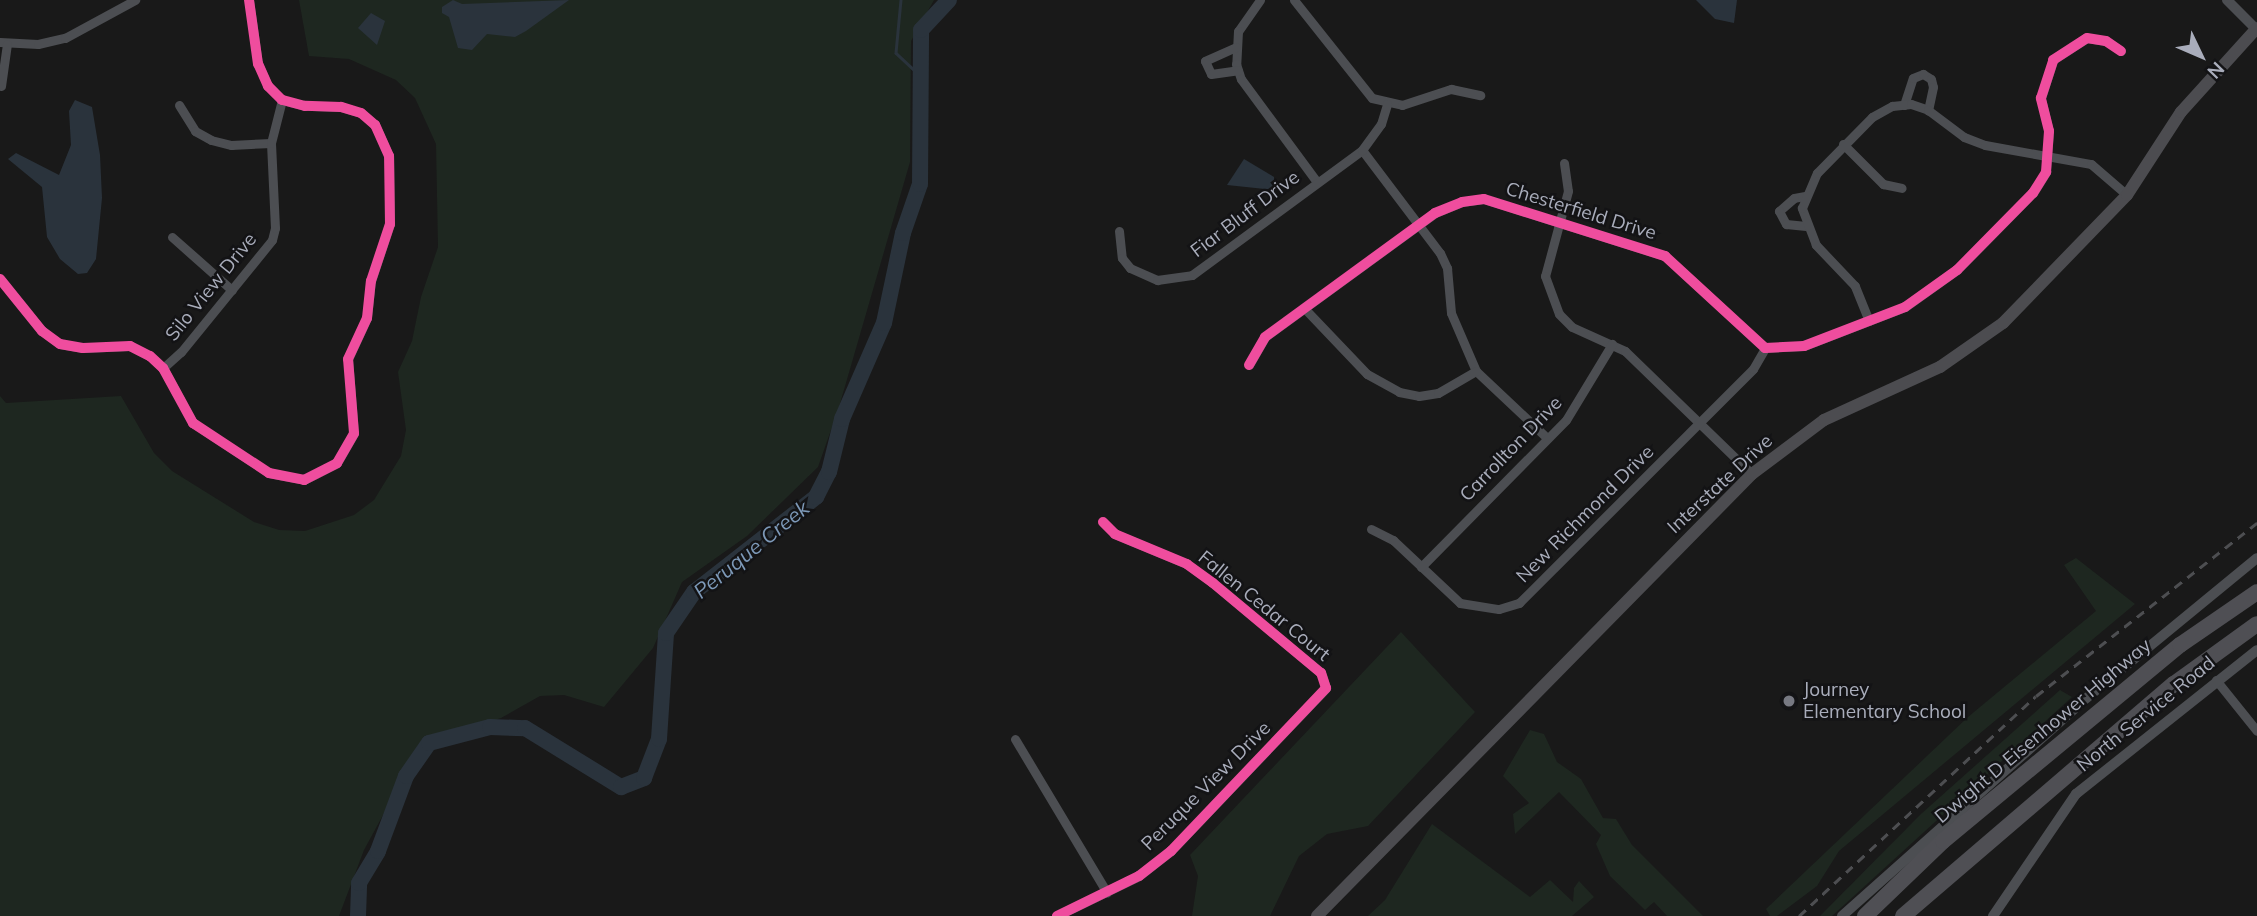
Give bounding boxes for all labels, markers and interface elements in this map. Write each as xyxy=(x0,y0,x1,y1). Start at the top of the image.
north arrow xyxy=(2166,21,2236,91)
text: N xyxy=(2202,57,2230,84)
street label: Fiar Bluff Drive xyxy=(1186,166,1304,262)
street label: Chesterfield Drive xyxy=(1503,177,1659,245)
street label: Silo View Drive xyxy=(161,229,261,345)
street label: Carrollton Drive xyxy=(1455,392,1567,506)
street label: Interstate Drive xyxy=(1663,430,1777,538)
street label: New Richmond Drive xyxy=(1512,441,1658,587)
water label: Peruque Creek xyxy=(688,495,814,603)
street label: Fallen Cedar Court xyxy=(1194,546,1334,666)
street label: Dwight D Eisenhower Highway xyxy=(1930,634,2156,828)
street label: North Service Road xyxy=(2073,651,2219,777)
place label: Journey Elementary School xyxy=(1803,679,1966,723)
marker: Journey Elementary School xyxy=(1781,693,1797,709)
street label: Peruque View Drive xyxy=(1137,717,1275,855)

